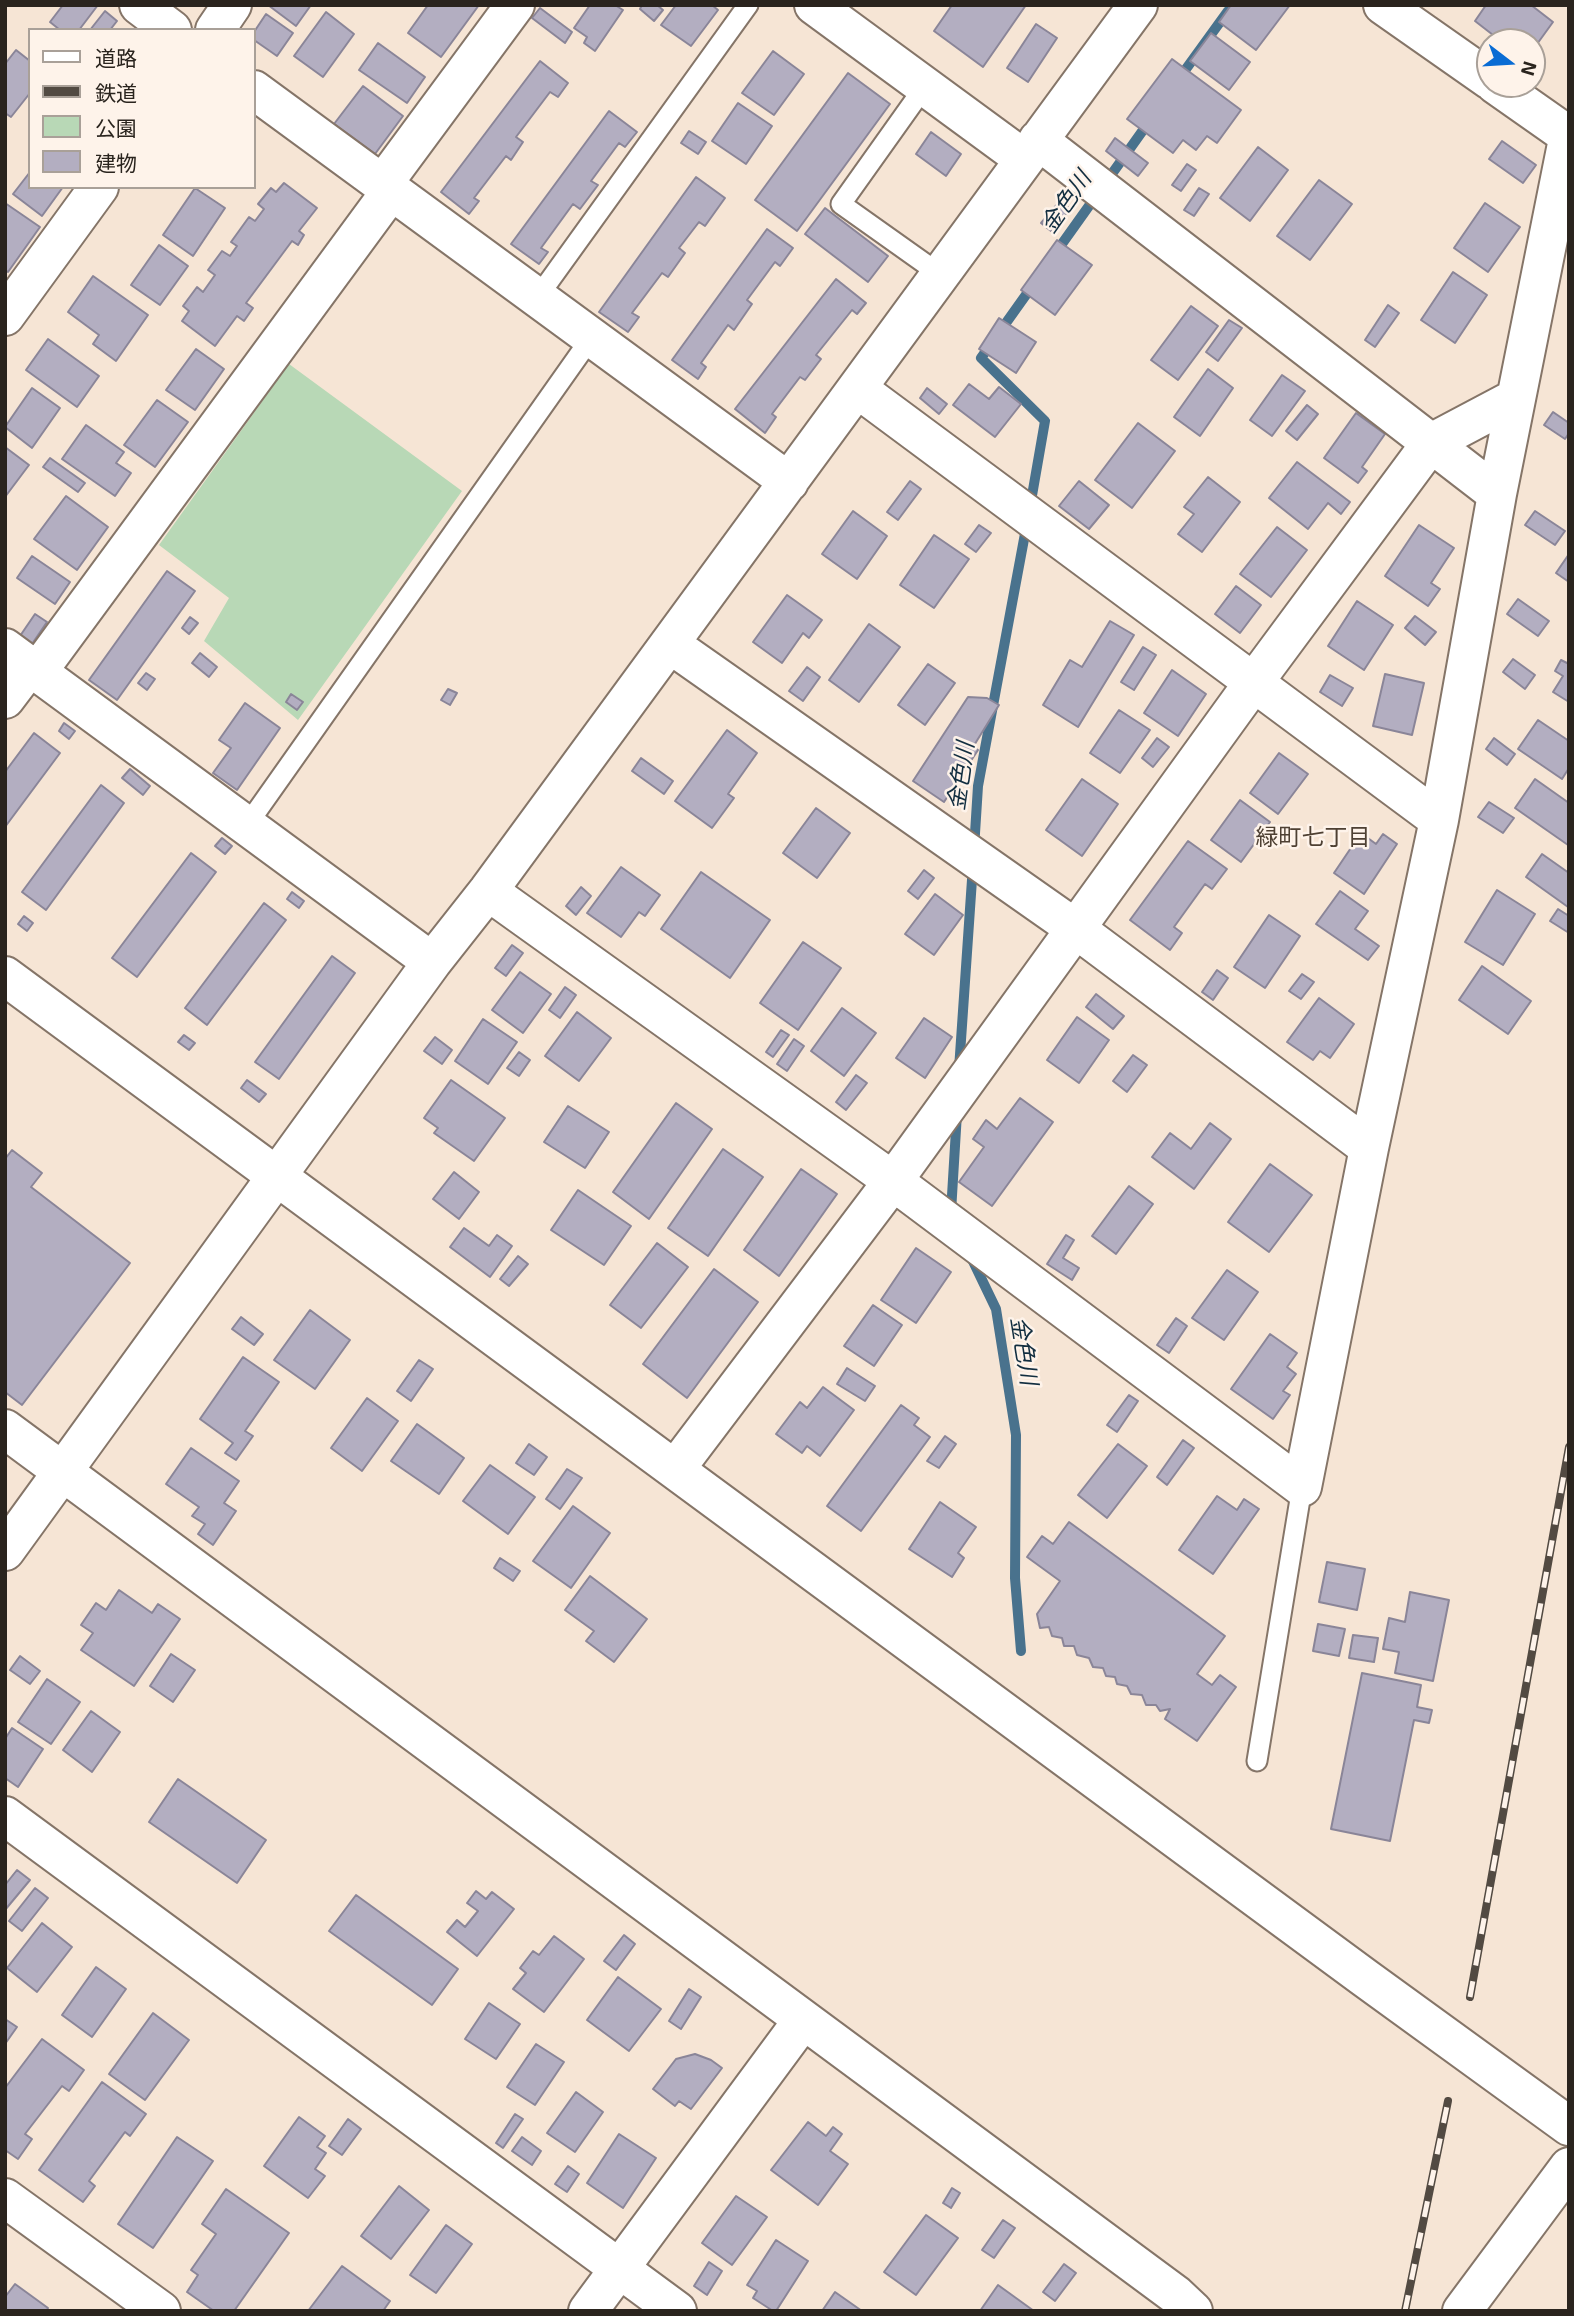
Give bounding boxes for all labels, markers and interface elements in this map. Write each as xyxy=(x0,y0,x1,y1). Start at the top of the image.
legend xyxy=(28,28,256,189)
north arrow xyxy=(1476,28,1546,98)
text: 道路 xyxy=(95,45,137,70)
text: N xyxy=(1517,59,1543,79)
text: 鉄道 xyxy=(95,80,137,105)
text: 公園 xyxy=(95,115,137,140)
text: 建物 xyxy=(95,150,137,175)
water label: 金色川 xyxy=(1035,166,1097,238)
water label: 金色川 xyxy=(943,740,979,812)
district label: 緑町七丁目 xyxy=(1256,823,1370,851)
water label: 金色川 xyxy=(1005,1315,1043,1387)

